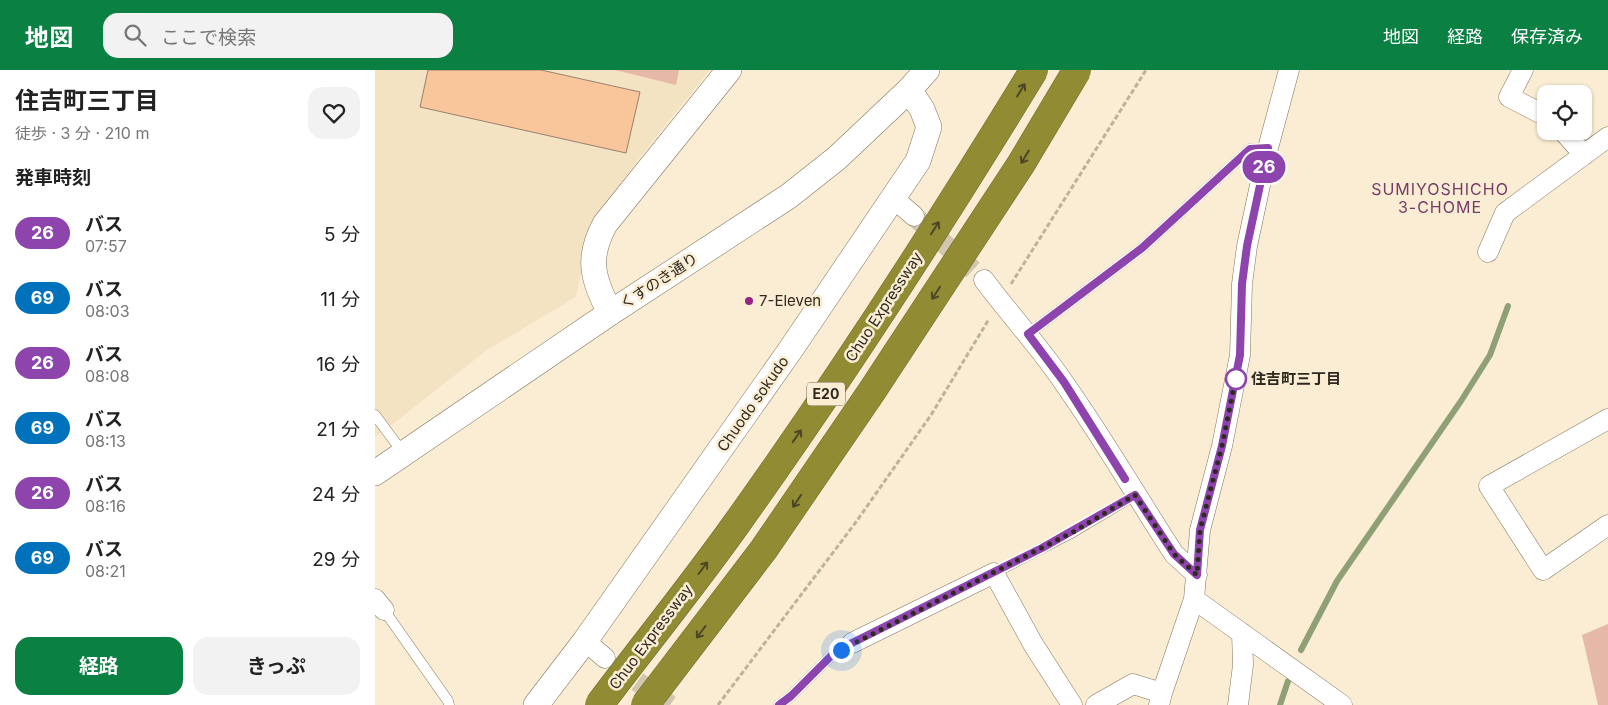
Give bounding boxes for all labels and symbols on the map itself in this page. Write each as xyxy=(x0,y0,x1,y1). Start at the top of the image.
one-way arrow xyxy=(1017,84,1027,98)
one-way arrow xyxy=(1019,150,1029,164)
line badge: 26 xyxy=(1241,151,1287,183)
district label: SUMIYOSHICHO 3-CHOME xyxy=(1371,179,1509,217)
one-way arrow xyxy=(930,221,940,235)
street label: くすのき通り xyxy=(616,248,701,313)
street label: Chuo Expressway xyxy=(841,248,926,365)
one-way arrow xyxy=(931,286,941,300)
place label: 7-Eleven xyxy=(759,291,821,310)
marker: 7-Eleven xyxy=(743,295,755,307)
street label: Chuodo sokudo xyxy=(713,352,793,455)
marker: 住吉町三丁目 xyxy=(1225,368,1247,390)
place label: 住吉町三丁目 xyxy=(1251,369,1341,388)
road number: E20 xyxy=(807,382,845,406)
one-way arrow xyxy=(792,429,802,443)
one-way arrow xyxy=(792,493,802,507)
one-way arrow xyxy=(697,562,708,575)
street label: Chuo Expressway xyxy=(605,580,697,693)
one-way arrow xyxy=(695,625,706,638)
your location xyxy=(829,638,854,663)

